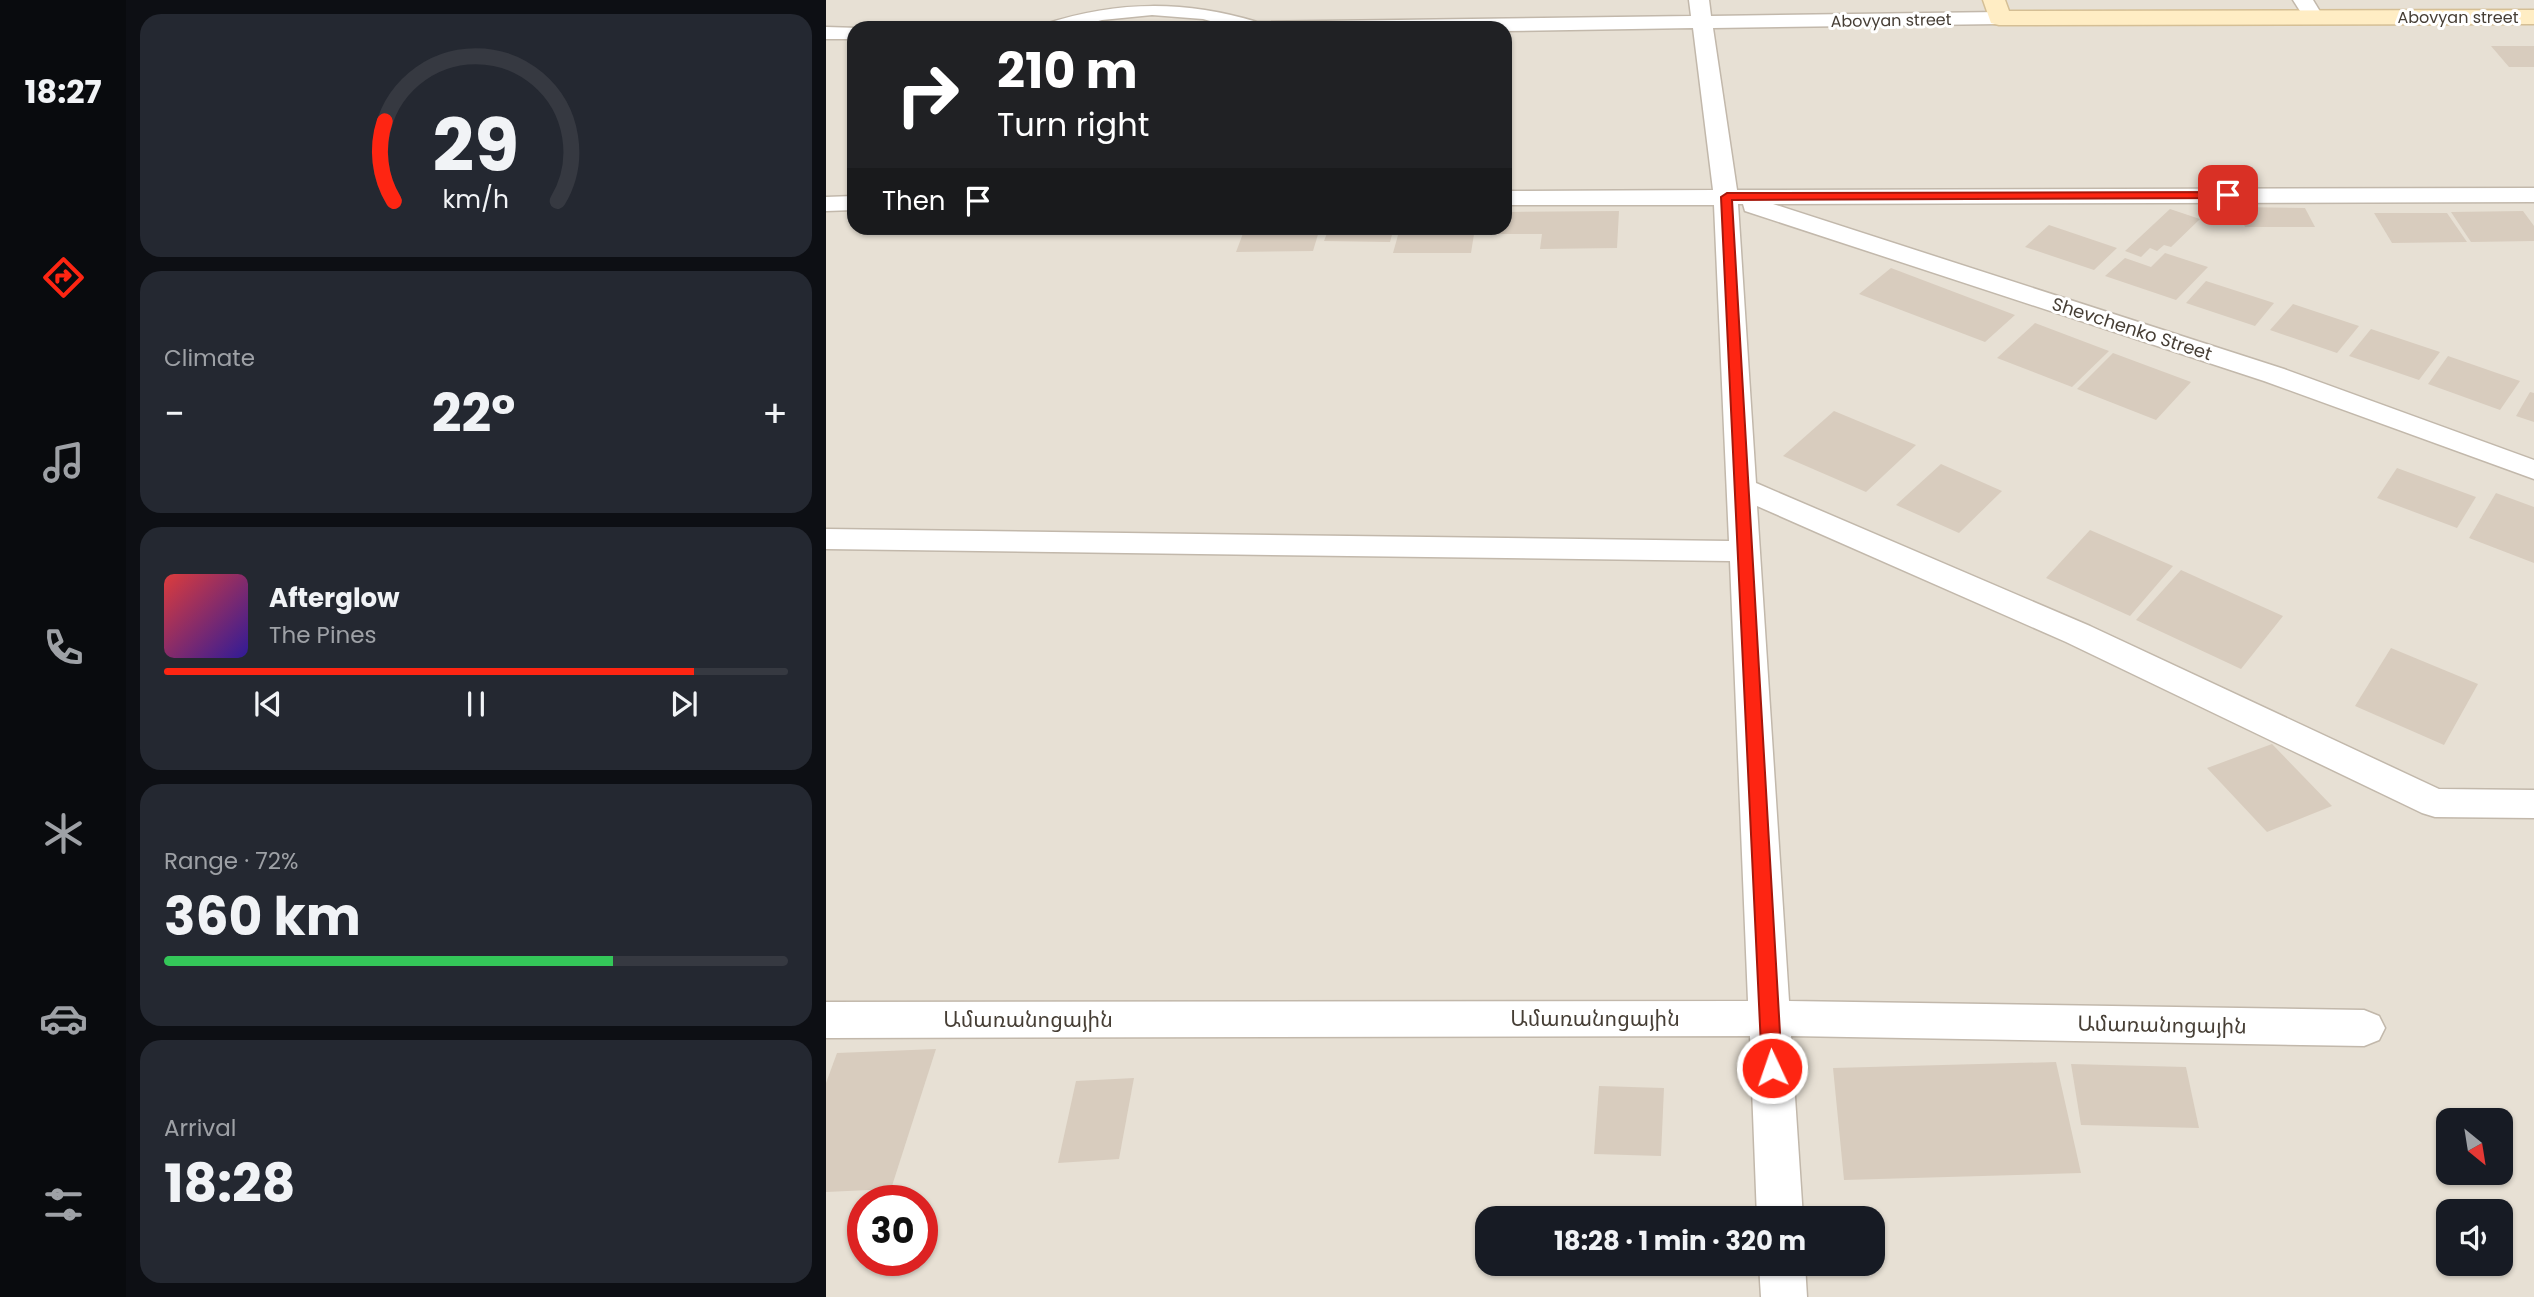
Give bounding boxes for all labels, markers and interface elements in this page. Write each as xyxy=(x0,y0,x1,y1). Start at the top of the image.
street label: Abovyan street xyxy=(2398,6,2519,29)
street label: Abovyan street xyxy=(1830,8,1952,33)
text: 210 m xyxy=(997,37,1138,105)
icon: right xyxy=(882,49,973,140)
text: 18:27 xyxy=(24,69,102,114)
text: 29 xyxy=(433,96,519,197)
text: Turn right xyxy=(997,102,1149,147)
pin xyxy=(2198,165,2258,225)
icon: arrive xyxy=(2209,176,2247,214)
text: km/h xyxy=(443,182,509,217)
icon: arrive xyxy=(959,182,997,220)
text: Then xyxy=(882,183,945,219)
icon: directions xyxy=(39,253,88,302)
street label: Shevchenko Street xyxy=(2049,291,2215,366)
text: Climate xyxy=(164,342,255,374)
text: 22° xyxy=(432,377,515,450)
text: − xyxy=(164,387,185,440)
text: + xyxy=(762,387,788,440)
icon: music xyxy=(39,438,88,487)
text: Afterglow xyxy=(269,580,400,616)
text: The Pines xyxy=(269,619,377,651)
icon: phone xyxy=(39,623,88,672)
icon: previous xyxy=(249,685,287,723)
icon: pause xyxy=(457,685,495,723)
icon: next xyxy=(665,685,703,723)
icon: climate xyxy=(39,809,88,858)
text: Range · 72% xyxy=(164,845,298,877)
text: 360 km xyxy=(164,880,361,953)
icon: car xyxy=(39,994,88,1043)
street label: Ամառանոցային xyxy=(1510,1004,1680,1033)
street label: Ամառանոցային xyxy=(943,1005,1113,1034)
street label: Ամառանոցային xyxy=(2077,1009,2247,1040)
position arrow xyxy=(1735,1031,1809,1105)
north arrow xyxy=(2436,1108,2513,1185)
map controls xyxy=(2436,1108,2513,1276)
text: Arrival xyxy=(164,1112,236,1144)
text: 18:28 xyxy=(164,1147,295,1220)
icon: filters xyxy=(39,1180,88,1229)
speed limit sign: 30 xyxy=(847,1185,938,1276)
button: sound xyxy=(2436,1199,2513,1276)
text: 18:28 · 1 min · 320 m xyxy=(1554,1223,1806,1259)

